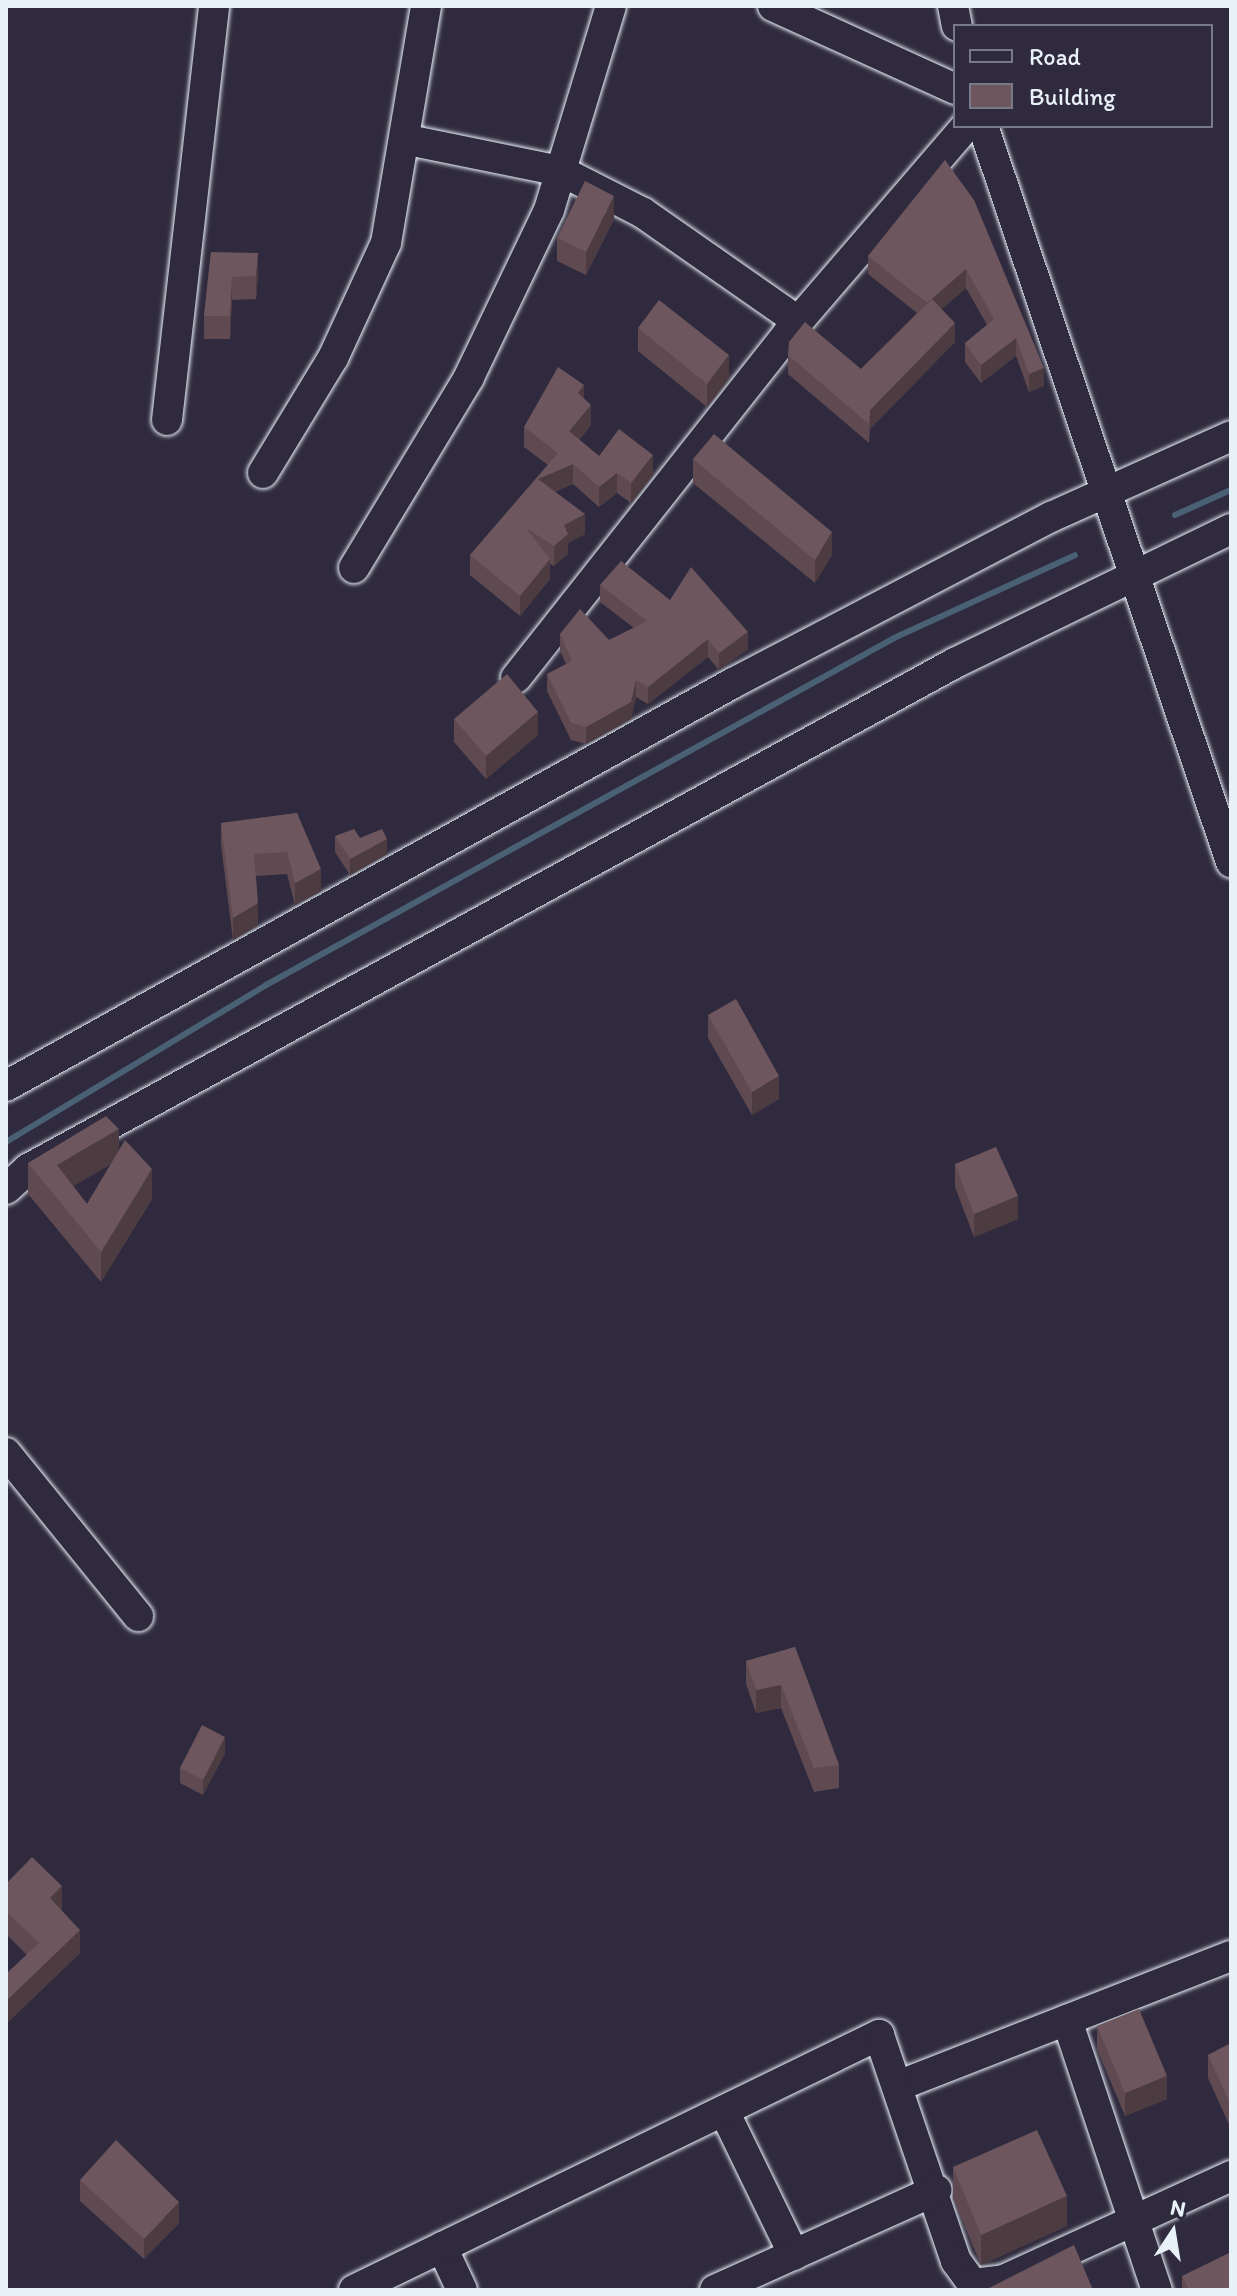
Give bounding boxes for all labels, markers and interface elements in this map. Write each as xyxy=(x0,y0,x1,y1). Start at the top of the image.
legend xyxy=(953,24,1213,128)
text: Road xyxy=(1029,42,1081,71)
text: Building xyxy=(1029,82,1116,111)
north arrow xyxy=(1133,2192,1213,2272)
text: N xyxy=(1168,2193,1188,2223)

